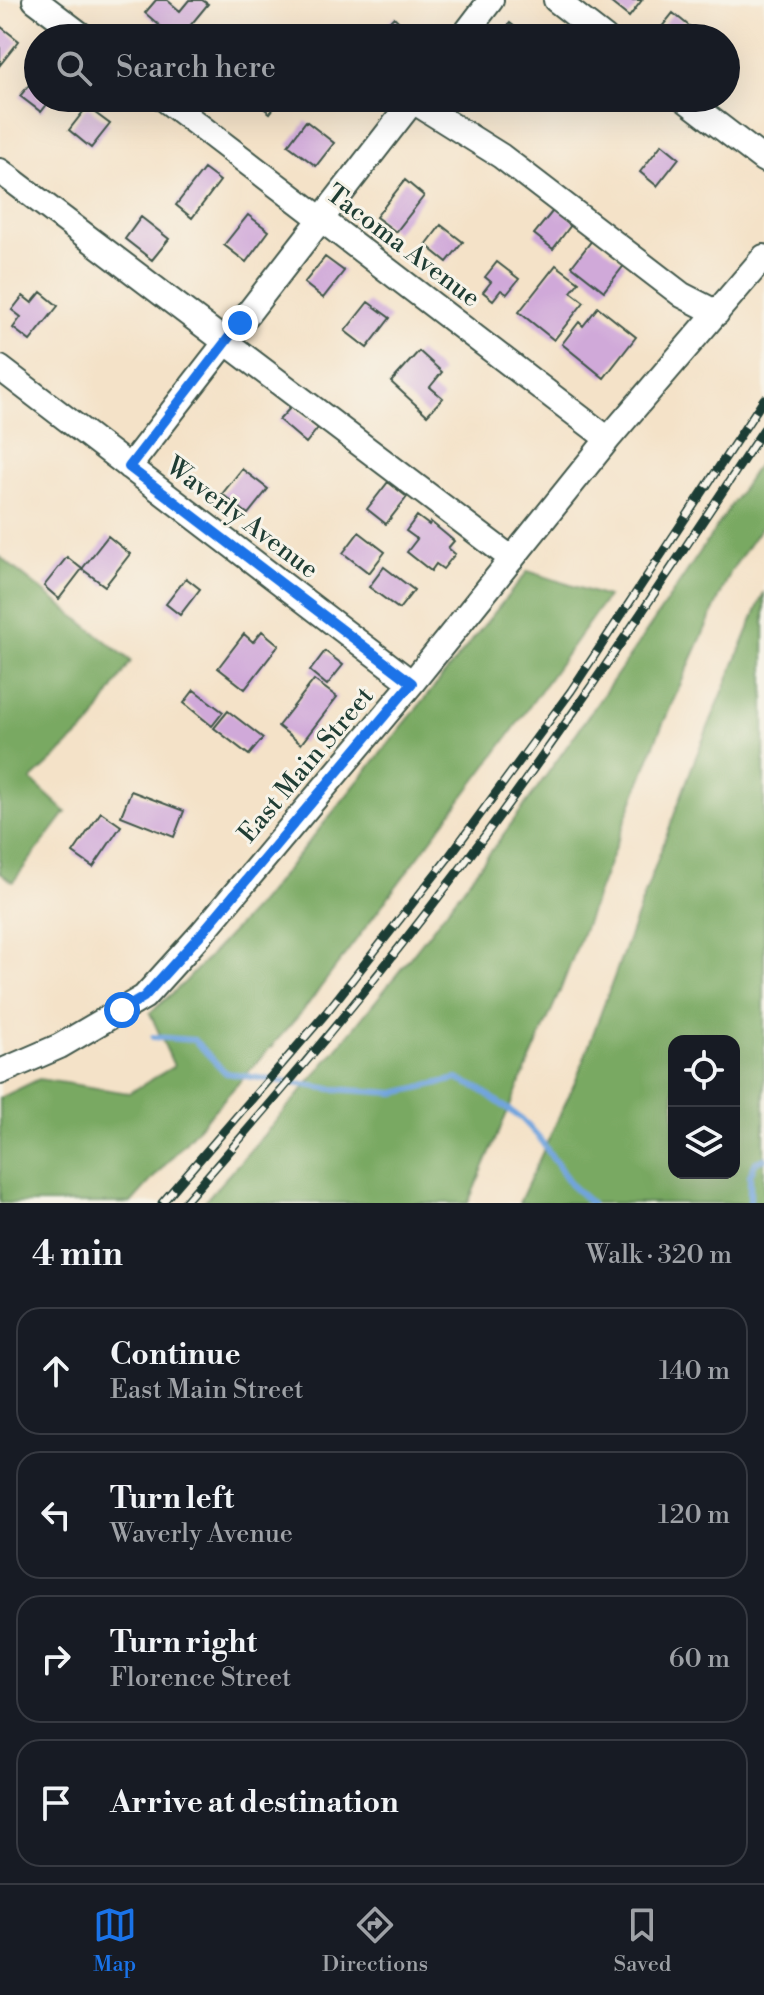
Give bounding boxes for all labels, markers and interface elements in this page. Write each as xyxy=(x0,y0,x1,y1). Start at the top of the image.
search box xyxy=(24,24,740,112)
icon: search xyxy=(52,46,96,90)
text: Search here xyxy=(116,49,276,87)
street label: Tacoma Avenue xyxy=(320,178,486,314)
route end xyxy=(222,305,258,341)
street label: Waverly Avenue xyxy=(159,450,325,586)
street label: East Main Street xyxy=(232,681,380,849)
route start xyxy=(104,992,140,1028)
map controls xyxy=(668,1035,740,1179)
button: locate xyxy=(668,1035,740,1107)
button: layers xyxy=(668,1107,740,1179)
text: 4 min xyxy=(32,1234,123,1276)
text: Walk · 320 m xyxy=(586,1239,732,1271)
text: Continue xyxy=(110,1336,241,1374)
icon: ahead xyxy=(34,1349,78,1393)
text: 140 m xyxy=(659,1355,730,1387)
text: East Main Street xyxy=(110,1374,303,1406)
text: Turn left xyxy=(110,1480,234,1518)
icon: left xyxy=(34,1493,78,1537)
text: 120 m xyxy=(658,1499,730,1531)
text: Waverly Avenue xyxy=(110,1518,293,1550)
text: Turn right xyxy=(110,1624,257,1662)
icon: right xyxy=(34,1637,78,1681)
text: 60 m xyxy=(669,1643,730,1675)
text: Florence Street xyxy=(110,1662,291,1694)
icon: arrive xyxy=(34,1781,78,1825)
text: Arrive at destination xyxy=(110,1784,399,1822)
tab: Map xyxy=(93,1903,137,1978)
tab: Directions xyxy=(322,1903,428,1978)
tab: Saved xyxy=(614,1903,671,1978)

